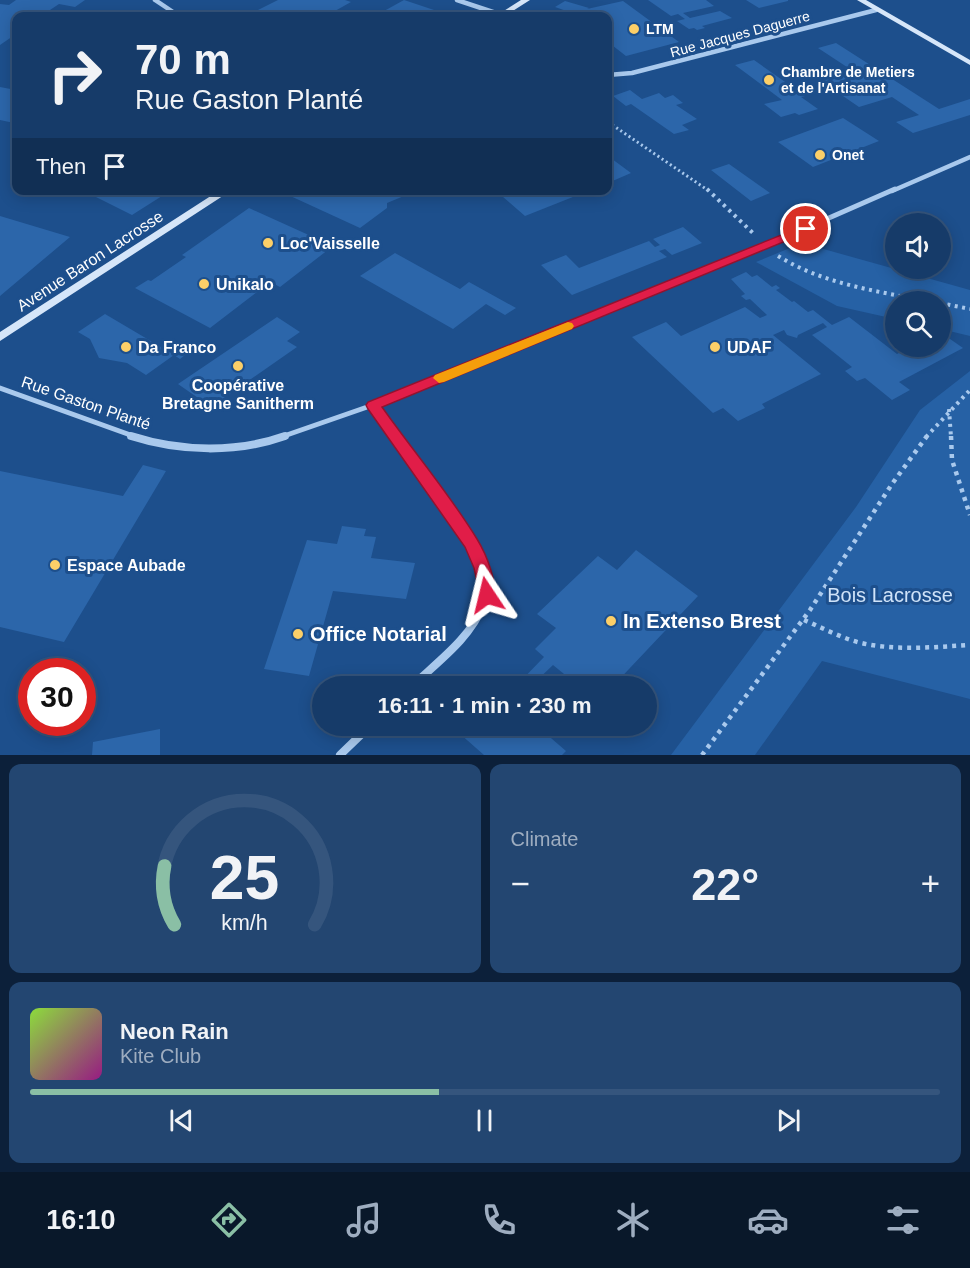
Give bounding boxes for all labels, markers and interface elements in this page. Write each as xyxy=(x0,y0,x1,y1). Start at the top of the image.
street label: Rue Jacques Daguerre xyxy=(668,8,812,60)
place label: LTM xyxy=(646,21,674,37)
marker: LTM xyxy=(627,22,641,36)
icon: right xyxy=(36,36,114,114)
text: 70 m xyxy=(135,36,231,83)
place label: Chambre de Metiers et de l'Artisanat xyxy=(781,64,915,96)
marker: Chambre de Metiers et de l'Artisanat xyxy=(762,73,776,87)
text: Rue Gaston Planté xyxy=(135,85,363,115)
place label: Onet xyxy=(832,147,864,163)
marker: Onet xyxy=(813,148,827,162)
icon: arrive xyxy=(98,150,131,183)
text: Then xyxy=(36,154,86,179)
pin xyxy=(780,203,831,254)
street label: Avenue Baron Lacrosse xyxy=(14,207,166,315)
icon: arrive xyxy=(789,212,822,245)
map controls xyxy=(885,213,951,357)
button: sound xyxy=(885,213,951,279)
place label: Loc'Vaisselle xyxy=(280,235,380,252)
marker: Loc'Vaisselle xyxy=(261,236,275,250)
place label: Unikalo xyxy=(216,276,274,293)
marker: Unikalo xyxy=(197,277,211,291)
button: search xyxy=(885,291,951,357)
place label: Da Franco xyxy=(138,339,216,356)
place label: UDAF xyxy=(727,339,772,356)
marker: Da Franco xyxy=(119,340,133,354)
marker: UDAF xyxy=(708,340,722,354)
marker: Coopérative Bretagne Sanitherm xyxy=(231,359,245,373)
street label: Rue Gaston Planté xyxy=(19,373,153,433)
place label: Coopérative Bretagne Sanitherm xyxy=(162,377,314,412)
place label: Espace Aubade xyxy=(67,557,186,574)
marker: Espace Aubade xyxy=(48,558,62,572)
position arrow xyxy=(455,563,519,627)
park label: Bois Lacrosse xyxy=(827,584,953,606)
place label: In Extenso Brest xyxy=(623,610,781,632)
marker: In Extenso Brest xyxy=(604,614,618,628)
place label: Office Notarial xyxy=(310,623,447,645)
marker: Office Notarial xyxy=(291,627,305,641)
speed limit sign: 30 xyxy=(18,658,96,736)
text: 16:11 · 1 min · 230 m xyxy=(378,693,592,718)
text: Climate xyxy=(511,828,578,850)
text: 25 xyxy=(210,843,279,912)
text: 22° xyxy=(691,859,759,910)
text: − xyxy=(511,865,530,902)
text: + xyxy=(921,865,940,902)
text: km/h xyxy=(222,912,268,936)
text: Neon Rain xyxy=(120,1019,229,1044)
text: Kite Club xyxy=(120,1045,201,1067)
icon: previous xyxy=(165,1104,198,1137)
icon: pause xyxy=(468,1104,501,1137)
icon: next xyxy=(772,1104,805,1137)
icon: directions xyxy=(208,1199,250,1241)
icon: music xyxy=(343,1199,385,1241)
icon: phone xyxy=(478,1199,520,1241)
icon: climate xyxy=(612,1199,654,1241)
icon: car xyxy=(747,1199,789,1241)
icon: filters xyxy=(882,1199,924,1241)
text: 16:10 xyxy=(46,1205,115,1235)

